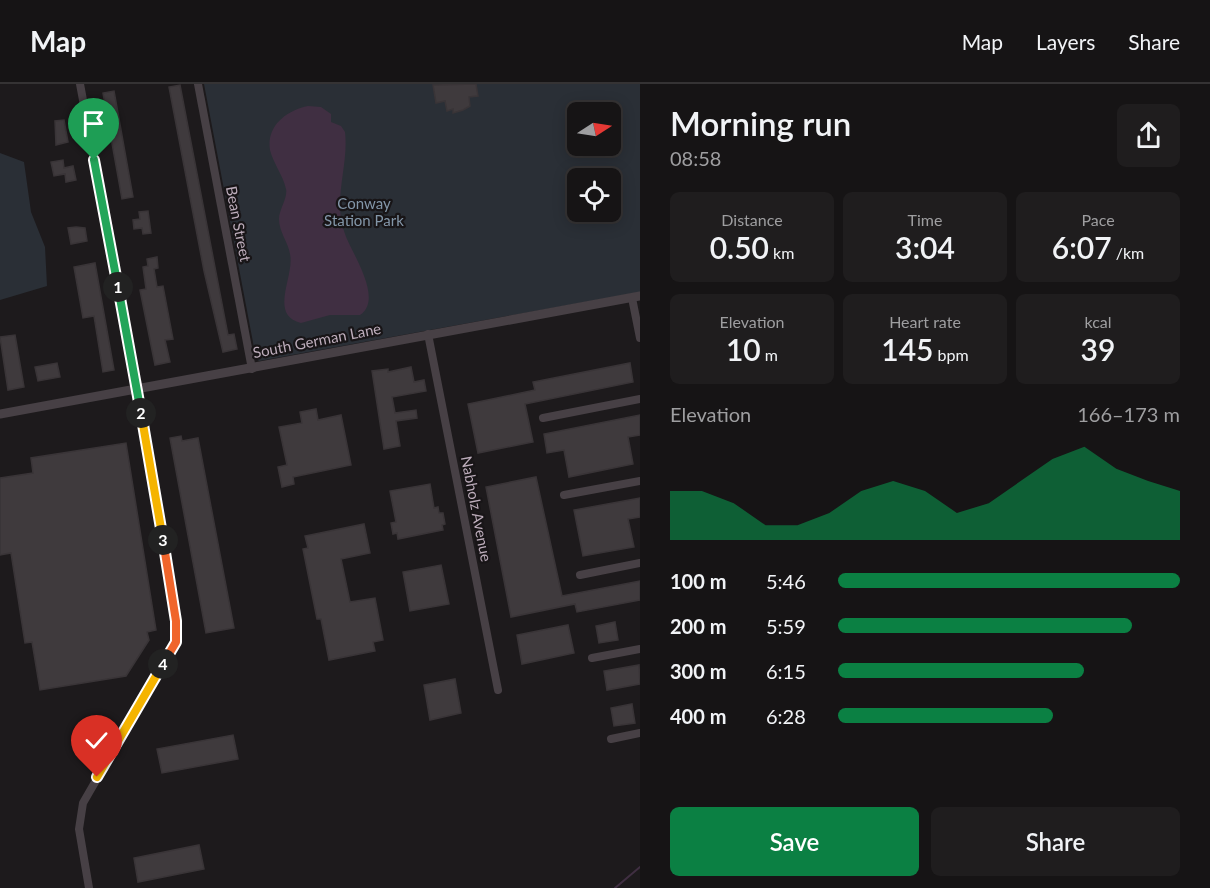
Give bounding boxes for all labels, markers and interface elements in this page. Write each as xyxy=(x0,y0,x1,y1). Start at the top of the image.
text: Map xyxy=(30,24,86,58)
text: Map xyxy=(962,29,1003,54)
text: Layers xyxy=(1036,29,1095,54)
text: Share xyxy=(1128,29,1180,54)
pin xyxy=(68,98,119,160)
north arrow xyxy=(567,102,621,156)
map controls xyxy=(567,102,621,222)
text: Morning run xyxy=(670,103,851,143)
button: share xyxy=(1117,104,1180,167)
icon: arrive xyxy=(77,107,110,140)
text: 08:58 xyxy=(670,146,721,170)
button: locate xyxy=(567,168,621,222)
street label: Bean Street xyxy=(223,184,255,264)
park label: Conway Station Park xyxy=(324,194,404,229)
text: Distance xyxy=(721,210,783,229)
text: Time xyxy=(908,210,942,229)
text: Pace xyxy=(1081,210,1115,229)
text: 0.50 xyxy=(710,229,769,265)
text: 3:04 xyxy=(895,229,955,265)
text: 6:07 xyxy=(1052,229,1112,265)
text: km xyxy=(769,243,794,262)
text: /km xyxy=(1112,243,1144,262)
pin: 1 xyxy=(103,272,133,302)
text: 1 xyxy=(113,277,123,296)
text: Elevation xyxy=(720,312,785,331)
text: Heart rate xyxy=(889,312,961,331)
text: kcal xyxy=(1084,312,1112,331)
street label: South German Lane xyxy=(251,319,383,361)
text: 10 xyxy=(726,331,761,367)
text: 145 xyxy=(881,331,934,367)
text: 39 xyxy=(1081,331,1115,367)
text: m xyxy=(761,345,778,364)
text: bpm xyxy=(934,345,969,364)
pin: 2 xyxy=(126,398,156,428)
text: Elevation xyxy=(670,402,751,426)
text: 166–173 m xyxy=(1077,402,1180,426)
text: 2 xyxy=(136,403,146,422)
street label: Nabholz Avenue xyxy=(458,454,496,563)
pin: 3 xyxy=(148,525,178,555)
text: 3 xyxy=(158,530,168,549)
text: 100 m xyxy=(670,569,726,593)
text: 5:46 xyxy=(766,569,806,593)
text: 200 m xyxy=(670,614,726,638)
text: 5:59 xyxy=(766,614,806,638)
pin: 4 xyxy=(148,649,178,679)
text: 4 xyxy=(158,654,168,673)
text: 300 m xyxy=(670,659,726,683)
text: 6:15 xyxy=(766,659,806,683)
text: 400 m xyxy=(670,704,726,728)
text: 6:28 xyxy=(766,704,806,728)
pin xyxy=(71,715,122,777)
icon: check xyxy=(80,724,113,757)
button: Save xyxy=(670,807,919,876)
button: Share xyxy=(931,807,1180,876)

